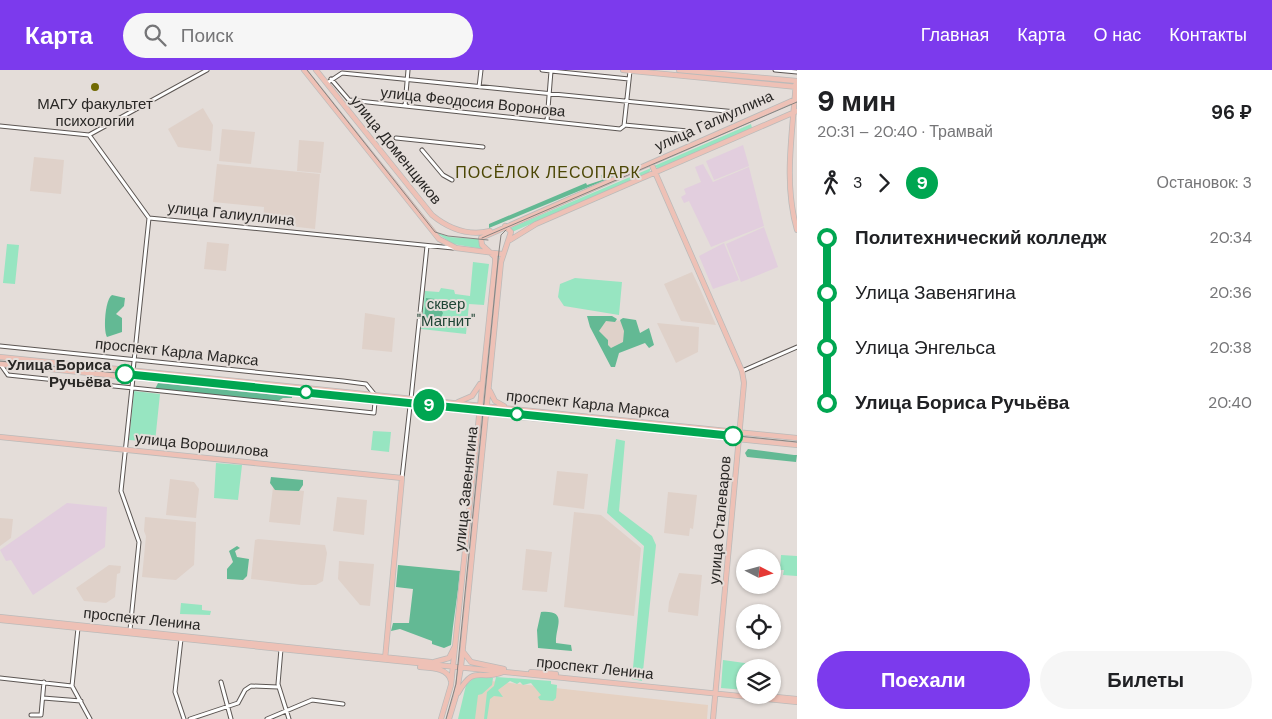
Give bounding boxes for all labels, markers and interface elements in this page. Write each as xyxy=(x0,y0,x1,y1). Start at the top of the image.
search box xyxy=(123,13,473,58)
text: Карта xyxy=(25,20,93,51)
icon: search xyxy=(141,21,169,49)
text: Поиск xyxy=(181,23,233,48)
text: Главная xyxy=(921,23,989,47)
text: Карта xyxy=(1017,23,1066,47)
text: О нас xyxy=(1094,23,1141,47)
text: Контакты xyxy=(1169,23,1247,47)
marker: МАГУ факультет психологии xyxy=(89,81,101,93)
street label: улица Феодосия Воронова xyxy=(380,82,567,122)
text: 9 мин xyxy=(817,83,896,120)
street label: улица Галиуллина xyxy=(652,86,777,156)
street label: улица Доменщиков xyxy=(346,91,446,209)
place label: МАГУ факультет психологии xyxy=(37,94,153,131)
text: 96 ₽ xyxy=(1211,100,1252,125)
text: 20:31 – 20:40 · Трамвай xyxy=(817,121,993,142)
district label: ПОСЁЛОК ЛЕСОПАРК xyxy=(455,162,641,183)
icon: walk xyxy=(817,169,845,197)
icon: forward xyxy=(870,169,898,197)
text: 9 xyxy=(916,171,928,195)
text: 3 xyxy=(853,172,862,193)
text: Остановок: 3 xyxy=(1157,172,1252,193)
street label: улица Галиуллина xyxy=(166,197,296,231)
text: Политехнический колледж xyxy=(855,225,1107,250)
text: 20:34 xyxy=(1210,227,1252,248)
text: Улица Завенягина xyxy=(855,280,1016,305)
text: 20:36 xyxy=(1209,282,1252,303)
park label: сквер "Магнит" xyxy=(417,294,475,331)
street label: проспект Карла Маркса xyxy=(94,333,260,371)
text: Улица Энгельса xyxy=(855,335,996,360)
text: 20:38 xyxy=(1210,337,1252,358)
place label: Улица Бориса Ручьёва xyxy=(7,355,112,392)
marker: Улица Бориса Ручьёва xyxy=(115,364,135,384)
unlabelled marker xyxy=(299,385,313,399)
street label: проспект Карла Маркса xyxy=(505,385,671,423)
line badge: 9 xyxy=(413,389,445,421)
text: Улица Бориса Ручьёва xyxy=(855,390,1069,415)
text: 20:40 xyxy=(1208,392,1252,413)
text: 9 xyxy=(423,393,435,417)
unlabelled marker xyxy=(510,407,524,421)
street label: улица Завенягина xyxy=(449,425,483,553)
unlabelled marker xyxy=(723,426,743,446)
street label: улица Ворошилова xyxy=(134,428,270,462)
street label: улица Сталеваров xyxy=(704,455,736,585)
north arrow xyxy=(736,549,781,594)
map controls xyxy=(736,549,781,704)
street label: проспект Ленина xyxy=(82,603,202,635)
button: locate xyxy=(736,604,781,649)
button: Поехали xyxy=(817,651,1030,709)
button: Билеты xyxy=(1040,651,1252,709)
street label: проспект Ленина xyxy=(535,652,655,684)
button: layers xyxy=(736,659,781,704)

